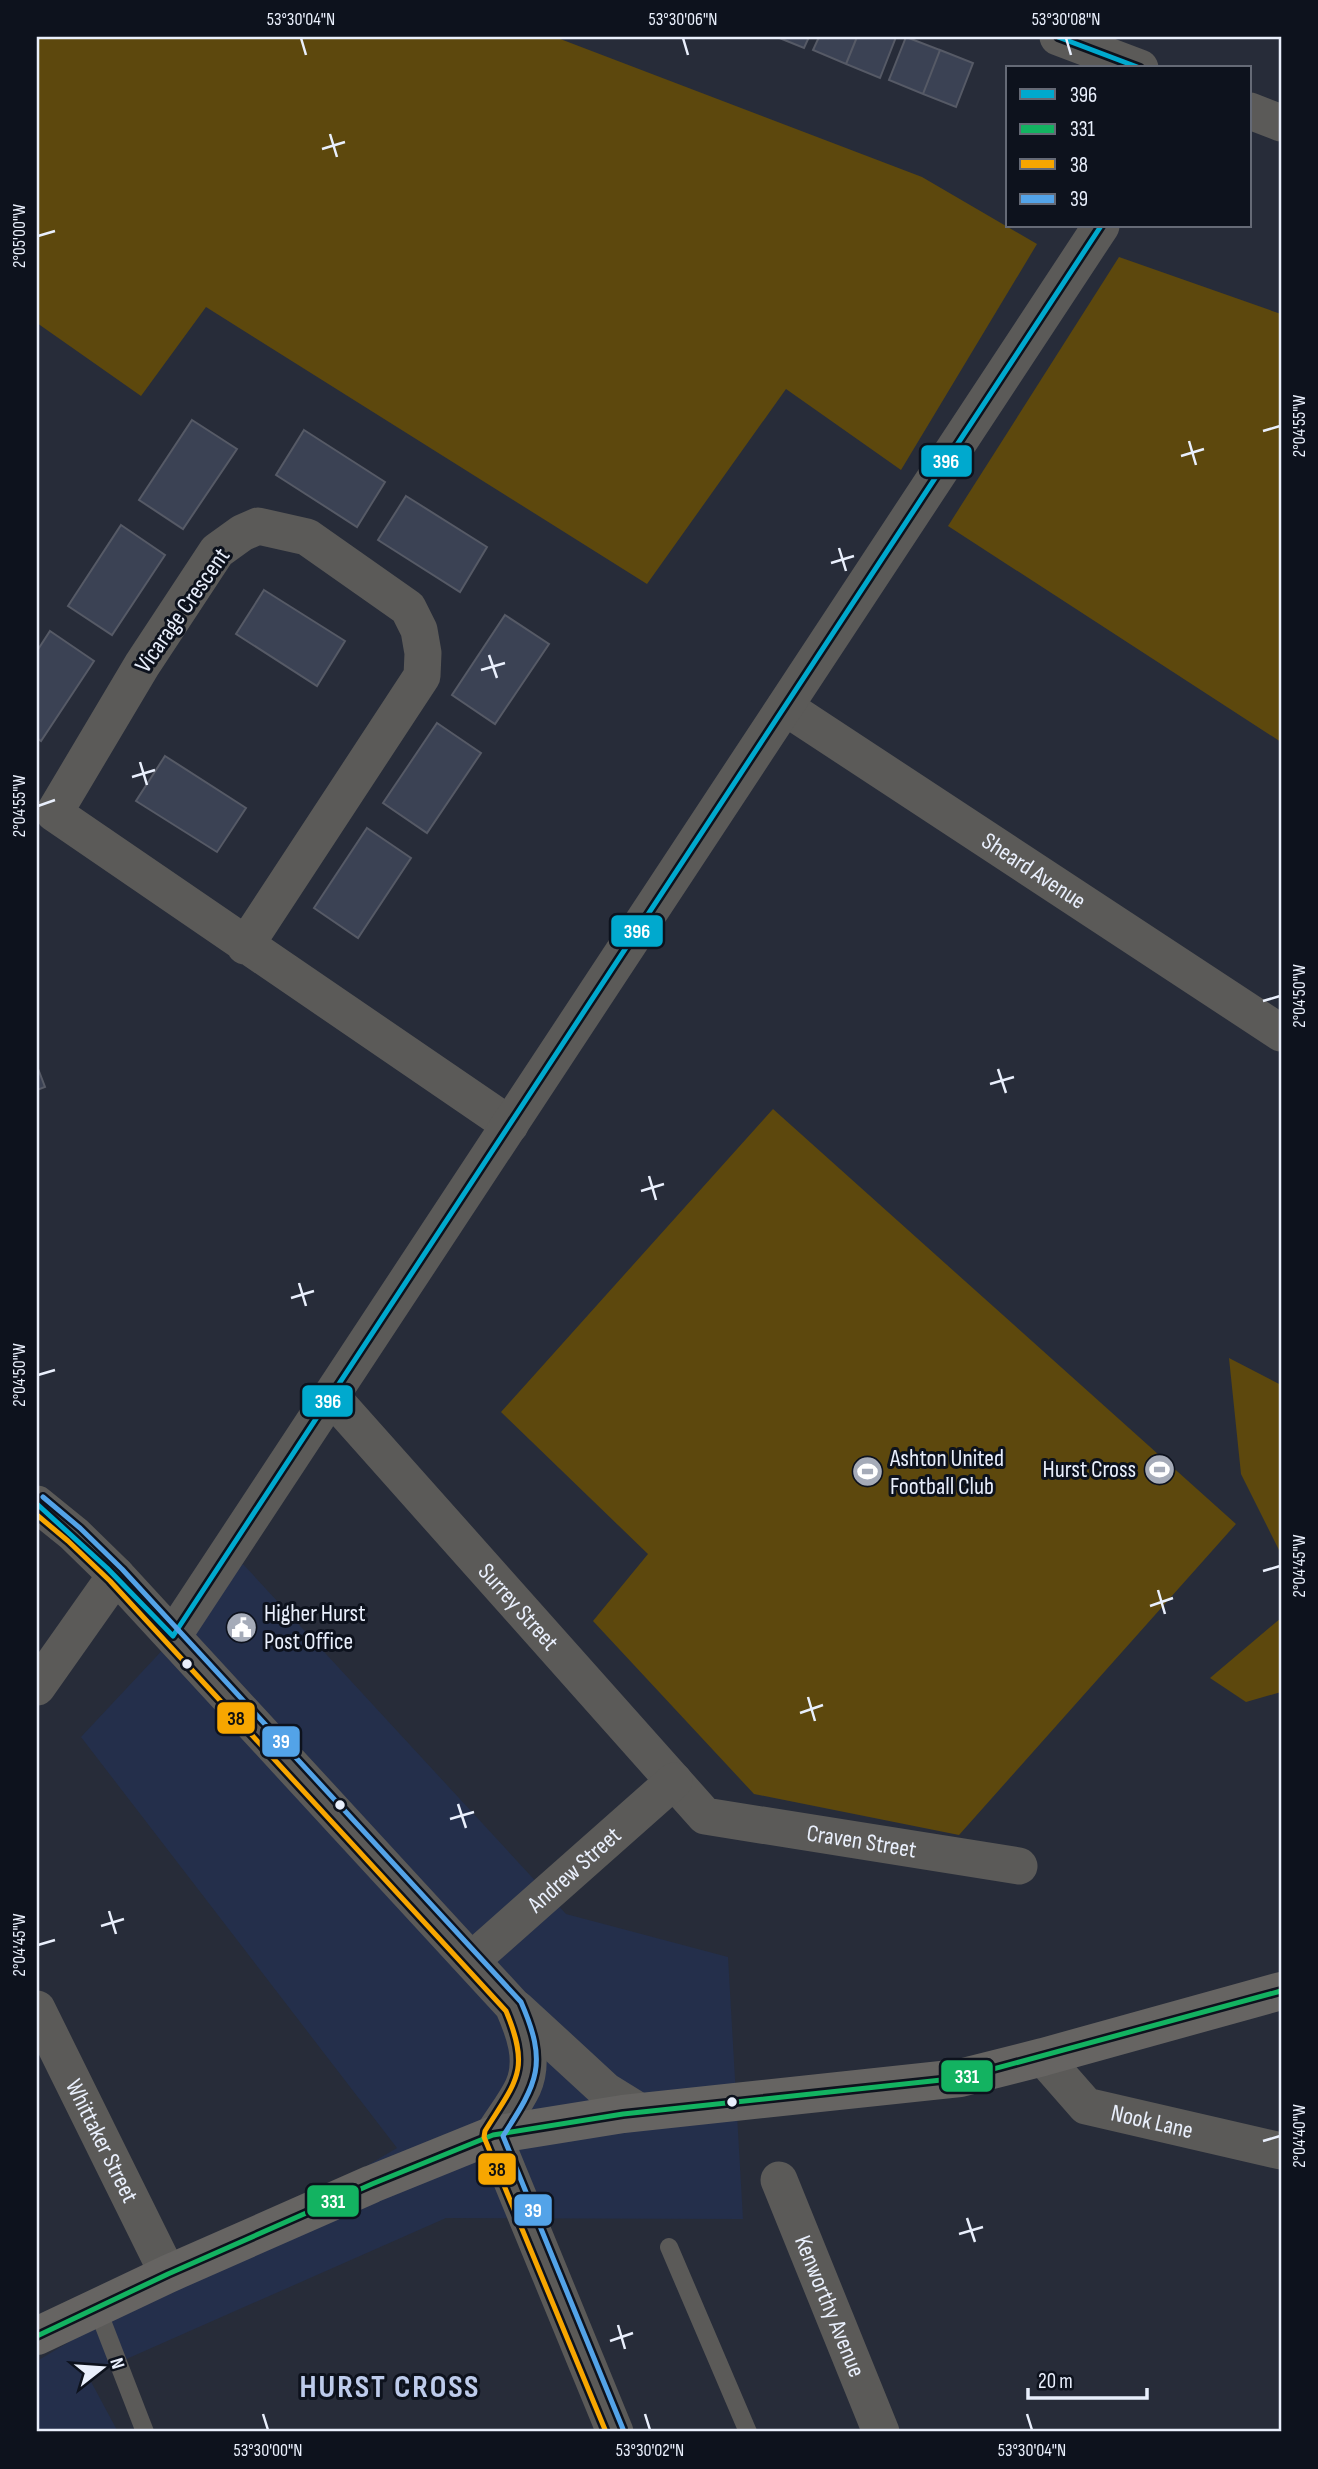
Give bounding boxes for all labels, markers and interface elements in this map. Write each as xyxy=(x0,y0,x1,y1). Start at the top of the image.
text: 53°30'04"N xyxy=(267,9,335,30)
text: 53°30'06"N xyxy=(649,9,717,30)
text: 53°30'08"N xyxy=(1032,9,1100,30)
legend xyxy=(1006,66,1252,228)
text: 396 xyxy=(1070,83,1097,108)
text: 331 xyxy=(1070,117,1096,142)
text: 38 xyxy=(1070,153,1088,178)
text: 39 xyxy=(1070,187,1088,212)
text: 2°05'00"W xyxy=(9,204,30,268)
text: 2°04'55"W xyxy=(1289,394,1310,457)
line badge: 396 xyxy=(920,444,973,478)
text: 396 xyxy=(933,451,959,474)
street label: Vicarage Crescent xyxy=(129,542,236,678)
text: 2°04'55"W xyxy=(9,774,30,837)
street label: Sheard Avenue xyxy=(976,826,1091,916)
line badge: 396 xyxy=(610,914,664,948)
text: 396 xyxy=(624,921,650,944)
text: 2°04'50"W xyxy=(1289,964,1310,1028)
text: 2°04'50"W xyxy=(9,1343,30,1407)
line badge: 396 xyxy=(301,1384,354,1418)
text: 396 xyxy=(315,1391,341,1414)
place label: Ashton United Football Club xyxy=(889,1444,1004,1501)
sports icon: Hurst Cross xyxy=(1142,1452,1176,1486)
sports icon: Ashton United Football Club xyxy=(850,1455,884,1489)
place label: Hurst Cross xyxy=(1043,1455,1136,1484)
text: 2°04'45"W xyxy=(1289,1534,1310,1597)
street label: Surrey Street xyxy=(472,1557,565,1657)
place label: Higher Hurst Post Office xyxy=(264,1599,366,1656)
public building icon: Higher Hurst Post Office xyxy=(224,1610,258,1644)
unlabelled marker xyxy=(180,1657,194,1671)
line badge: 38 xyxy=(216,1701,256,1735)
text: 38 xyxy=(227,1708,245,1731)
line badge: 39 xyxy=(261,1725,301,1758)
text: 39 xyxy=(272,1731,290,1754)
unlabelled marker xyxy=(333,1798,347,1812)
street label: Craven Street xyxy=(805,1818,919,1864)
street label: Andrew Street xyxy=(521,1821,627,1920)
text: 2°04'45"W xyxy=(9,1913,30,1976)
line badge: 331 xyxy=(940,2059,994,2093)
text: 331 xyxy=(955,2066,980,2089)
street label: Whittaker Street xyxy=(59,2075,144,2207)
unlabelled marker xyxy=(725,2095,739,2109)
street label: Nook Lane xyxy=(1108,2098,1196,2145)
text: 2°04'40"W xyxy=(1289,2104,1310,2168)
line badge: 38 xyxy=(477,2152,517,2186)
text: 38 xyxy=(488,2159,506,2182)
line badge: 331 xyxy=(306,2184,360,2218)
text: 331 xyxy=(321,2191,346,2214)
line badge: 39 xyxy=(513,2193,553,2227)
text: 39 xyxy=(524,2200,542,2223)
street label: Kenworthy Avenue xyxy=(788,2231,871,2381)
north arrow xyxy=(66,2332,136,2402)
text: N xyxy=(104,2355,129,2372)
scale bar xyxy=(1028,2357,1146,2401)
district label: HURST CROSS xyxy=(299,2368,481,2407)
text: 20 m xyxy=(1038,2369,1073,2394)
text: 53°30'00"N xyxy=(233,2440,303,2461)
text: 53°30'02"N xyxy=(616,2440,684,2461)
text: 53°30'04"N xyxy=(998,2440,1066,2461)

